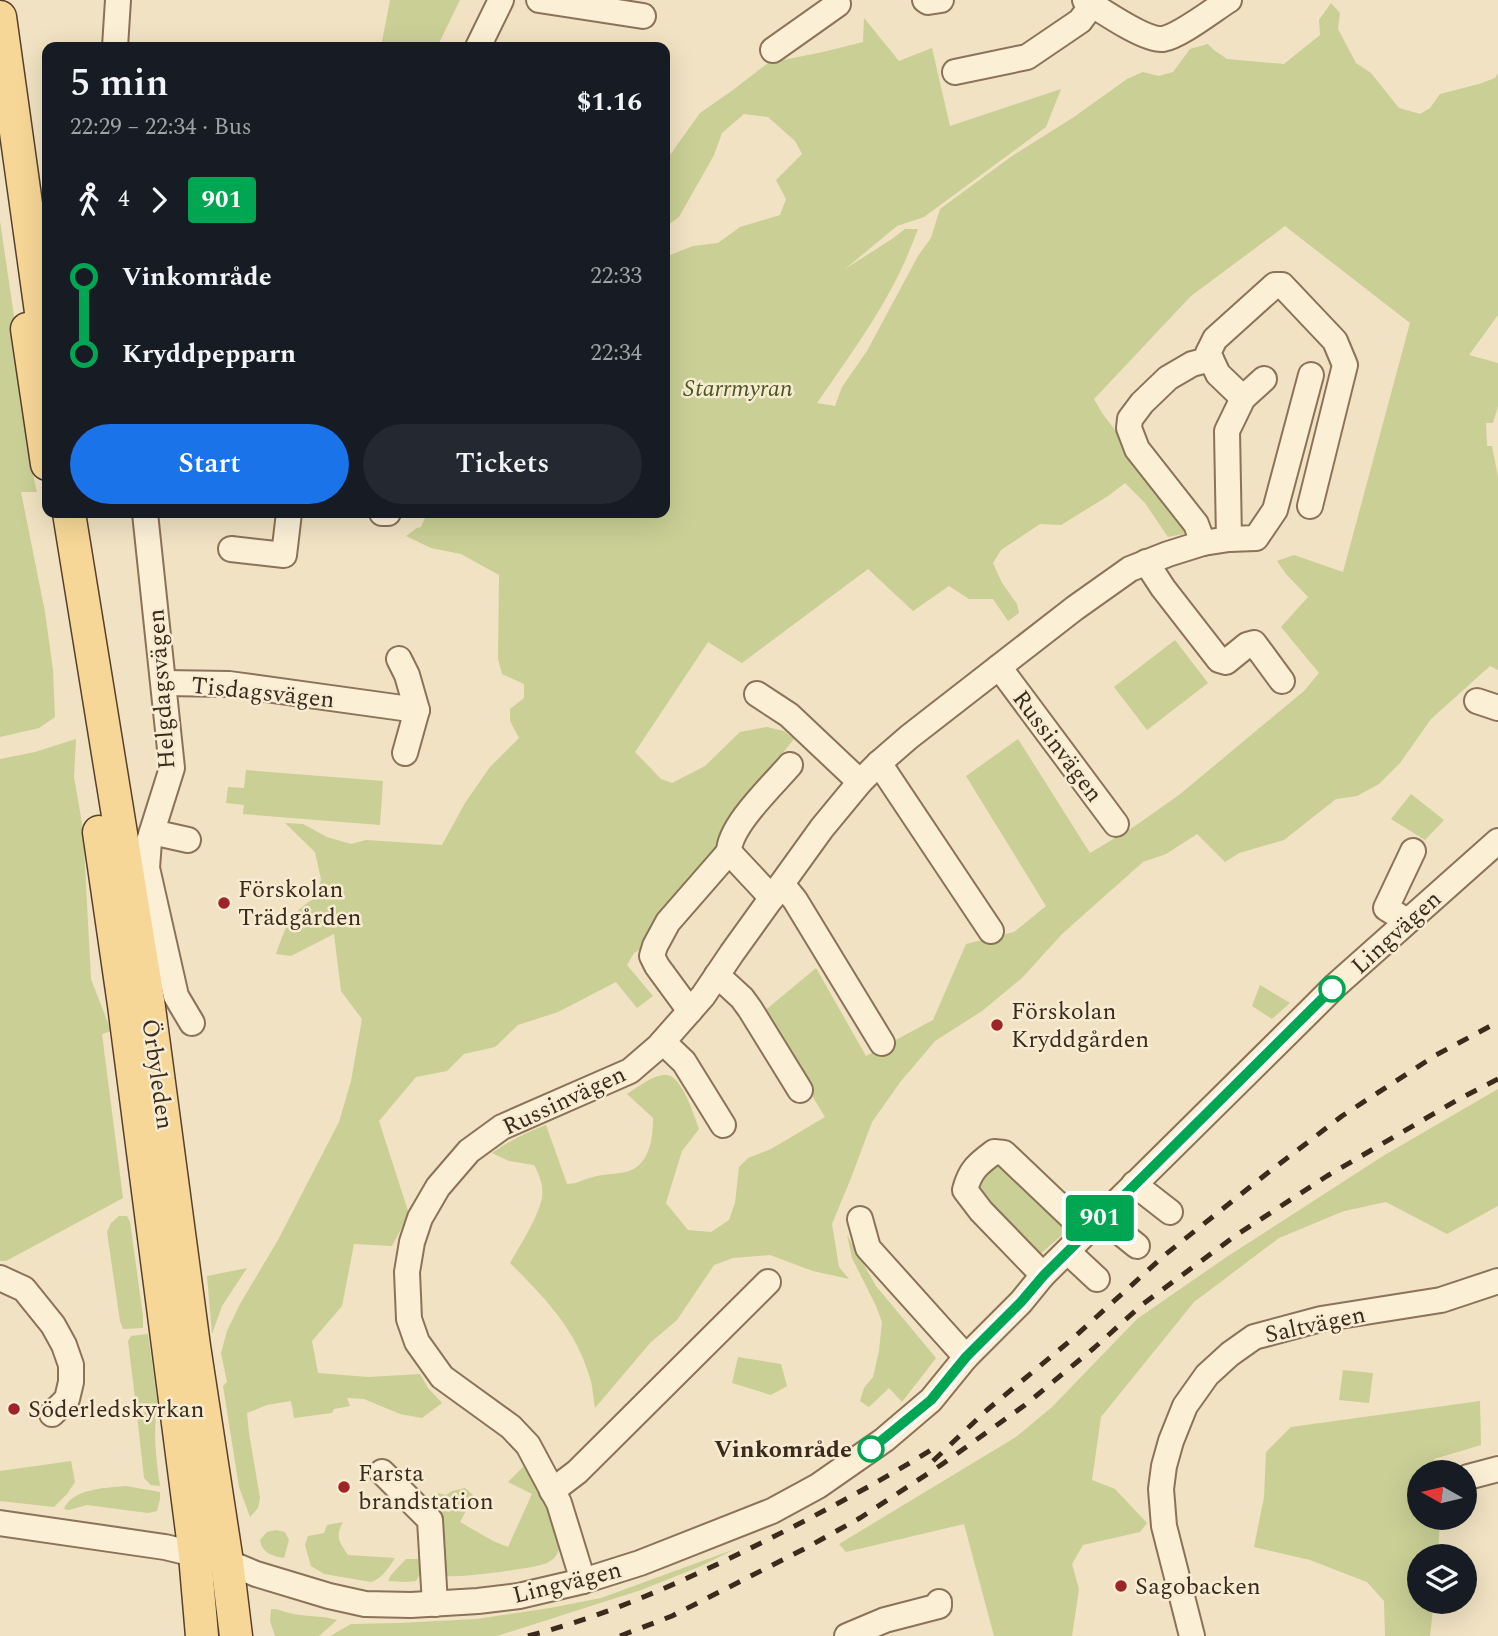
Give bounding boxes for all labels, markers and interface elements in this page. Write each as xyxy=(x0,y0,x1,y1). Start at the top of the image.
text: 5 min xyxy=(70,55,169,113)
text: $1.16 xyxy=(577,82,642,122)
text: 22:29 – 22:34 · Bus xyxy=(70,110,252,145)
icon: walk xyxy=(70,181,108,219)
icon: forward xyxy=(140,181,178,219)
text: 4 xyxy=(118,182,130,217)
text: 901 xyxy=(202,182,242,218)
text: Vinkområde xyxy=(122,257,272,297)
text: 22:33 xyxy=(590,259,642,294)
text: Kryddpepparn xyxy=(122,334,296,374)
text: 22:34 xyxy=(590,336,642,371)
park label: Starrmyran xyxy=(683,371,793,407)
button: Start xyxy=(70,424,349,504)
button: Tickets xyxy=(363,424,642,504)
street label: Helgdagsvägen xyxy=(138,607,186,770)
street label: Tisdagsvägen xyxy=(189,668,336,718)
street label: Russinvägen xyxy=(1003,683,1112,810)
place label: Förskolan Trädgården xyxy=(238,872,362,936)
street label: Lingvägen xyxy=(1343,882,1450,983)
marker: Förskolan Trädgården xyxy=(216,895,232,911)
unlabelled marker xyxy=(1319,976,1345,1002)
place label: Förskolan Kryddgården xyxy=(1011,994,1149,1058)
street label: Örbyleden xyxy=(131,1016,183,1132)
marker: Förskolan Kryddgården xyxy=(989,1017,1005,1033)
street label: Russinvägen xyxy=(497,1057,632,1145)
line badge: 901 xyxy=(1060,1195,1140,1241)
text: 901 xyxy=(1080,1200,1120,1236)
street label: Saltvägen xyxy=(1262,1297,1369,1353)
place label: Söderledskyrkan xyxy=(28,1392,205,1428)
marker: Söderledskyrkan xyxy=(6,1401,22,1417)
place label: Vinkområde xyxy=(714,1432,852,1468)
marker: Vinkområde xyxy=(858,1436,884,1462)
place label: Farsta brandstation xyxy=(358,1456,494,1520)
north arrow xyxy=(1407,1460,1477,1530)
map controls xyxy=(1407,1460,1477,1614)
marker: Farsta brandstation xyxy=(336,1479,352,1495)
button: layers xyxy=(1407,1544,1477,1614)
street label: Lingvägen xyxy=(509,1552,626,1614)
place label: Sagobacken xyxy=(1135,1569,1261,1605)
marker: Sagobacken xyxy=(1113,1578,1129,1594)

